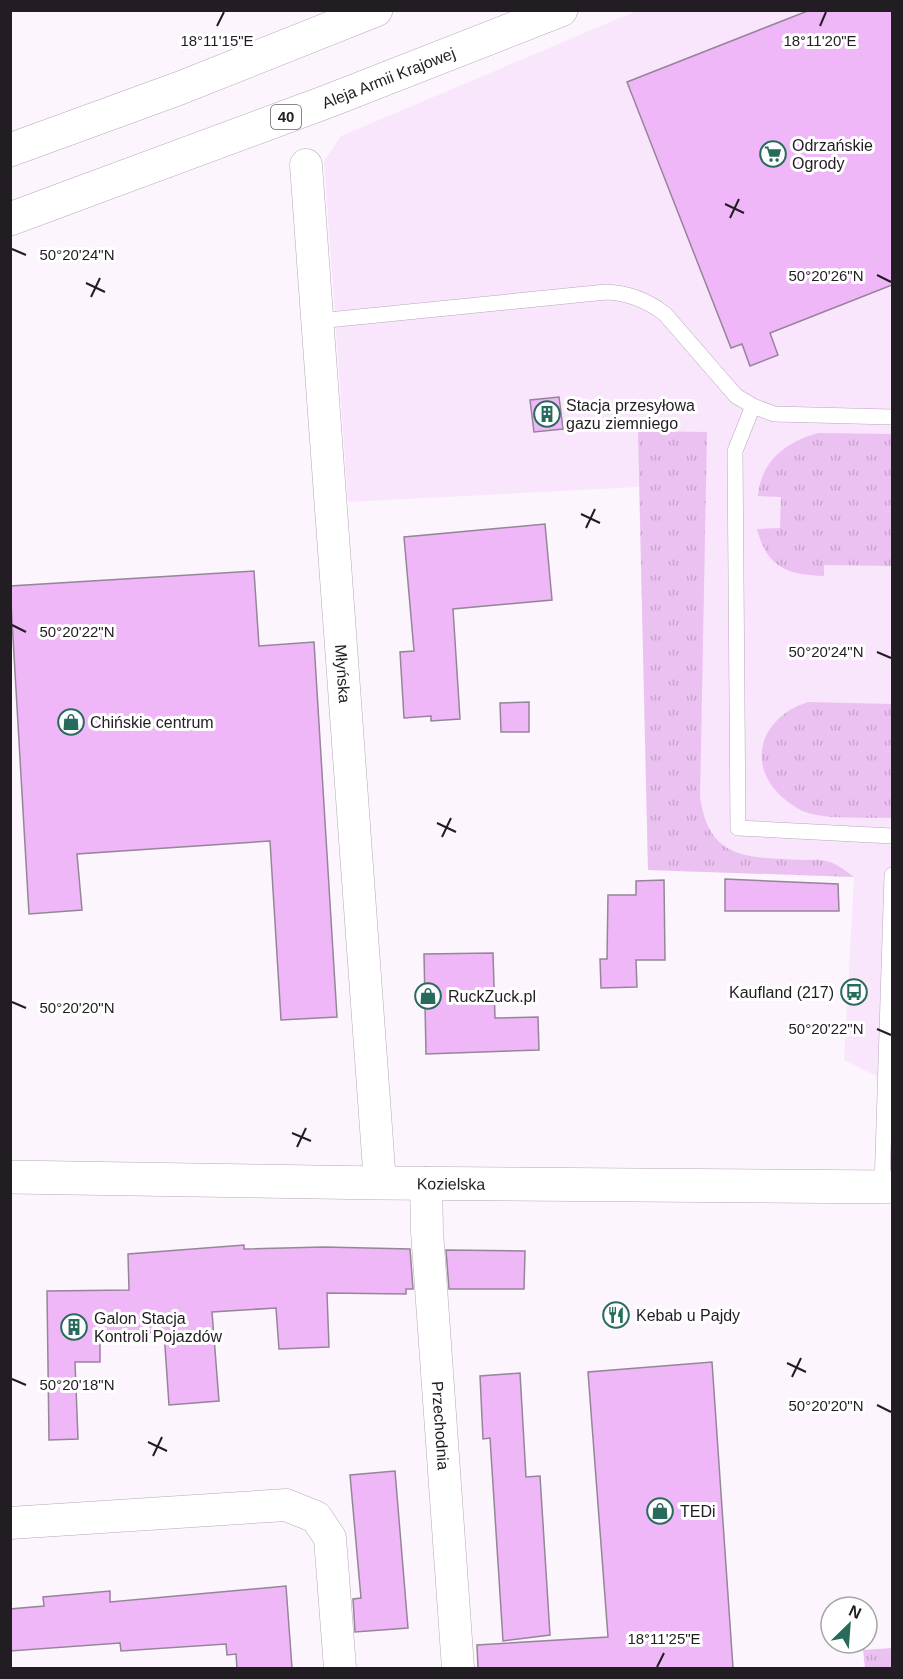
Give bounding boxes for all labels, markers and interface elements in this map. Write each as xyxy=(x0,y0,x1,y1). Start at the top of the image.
text: 18°11'15"E xyxy=(180,32,254,49)
text: 18°11'20"E xyxy=(783,32,857,49)
street label: Aleja Armii Krajowej xyxy=(320,44,458,112)
road number: 40 xyxy=(271,105,301,129)
place label: Odrzańskie Ogrody xyxy=(792,137,873,172)
supermarket icon: Odrzańskie Ogrody xyxy=(758,139,788,169)
text: 50°20'24"N xyxy=(39,246,115,263)
text: 50°20'26"N xyxy=(788,267,864,284)
place label: Stacja przesyłowa gazu ziemniego xyxy=(566,397,695,432)
building icon: Stacja przesyłowa gazu ziemniego xyxy=(532,399,562,429)
text: 50°20'22"N xyxy=(39,623,115,640)
text: 50°20'24"N xyxy=(788,643,864,660)
street label: Młyńska xyxy=(332,644,353,704)
shop icon: Chińskie centrum xyxy=(56,707,86,737)
place label: Chińskie centrum xyxy=(90,714,214,731)
bus stop icon: Kaufland (217) xyxy=(839,977,869,1007)
shop icon: RuckZuck.pl xyxy=(413,981,443,1011)
place label: Kaufland (217) xyxy=(729,984,834,1001)
place label: RuckZuck.pl xyxy=(448,988,536,1005)
text: 50°20'20"N xyxy=(39,999,115,1016)
text: 50°20'22"N xyxy=(788,1020,864,1037)
street label: Kozielska xyxy=(417,1175,485,1193)
restaurant icon: Kebab u Pajdy xyxy=(601,1300,631,1330)
place label: Kebab u Pajdy xyxy=(636,1307,740,1324)
place label: Galon Stacja Kontroli Pojazdów xyxy=(94,1310,223,1345)
building icon: Galon Stacja Kontroli Pojazdów xyxy=(59,1312,89,1342)
text: 50°20'18"N xyxy=(39,1376,115,1393)
street label: Przechodnia xyxy=(429,1381,452,1471)
text: 50°20'20"N xyxy=(788,1397,864,1414)
shop icon: TEDi xyxy=(645,1496,675,1526)
place label: TEDi xyxy=(680,1503,716,1520)
north arrow xyxy=(819,1595,879,1655)
text: N xyxy=(846,1602,864,1622)
text: 18°11'25"E xyxy=(627,1630,701,1647)

